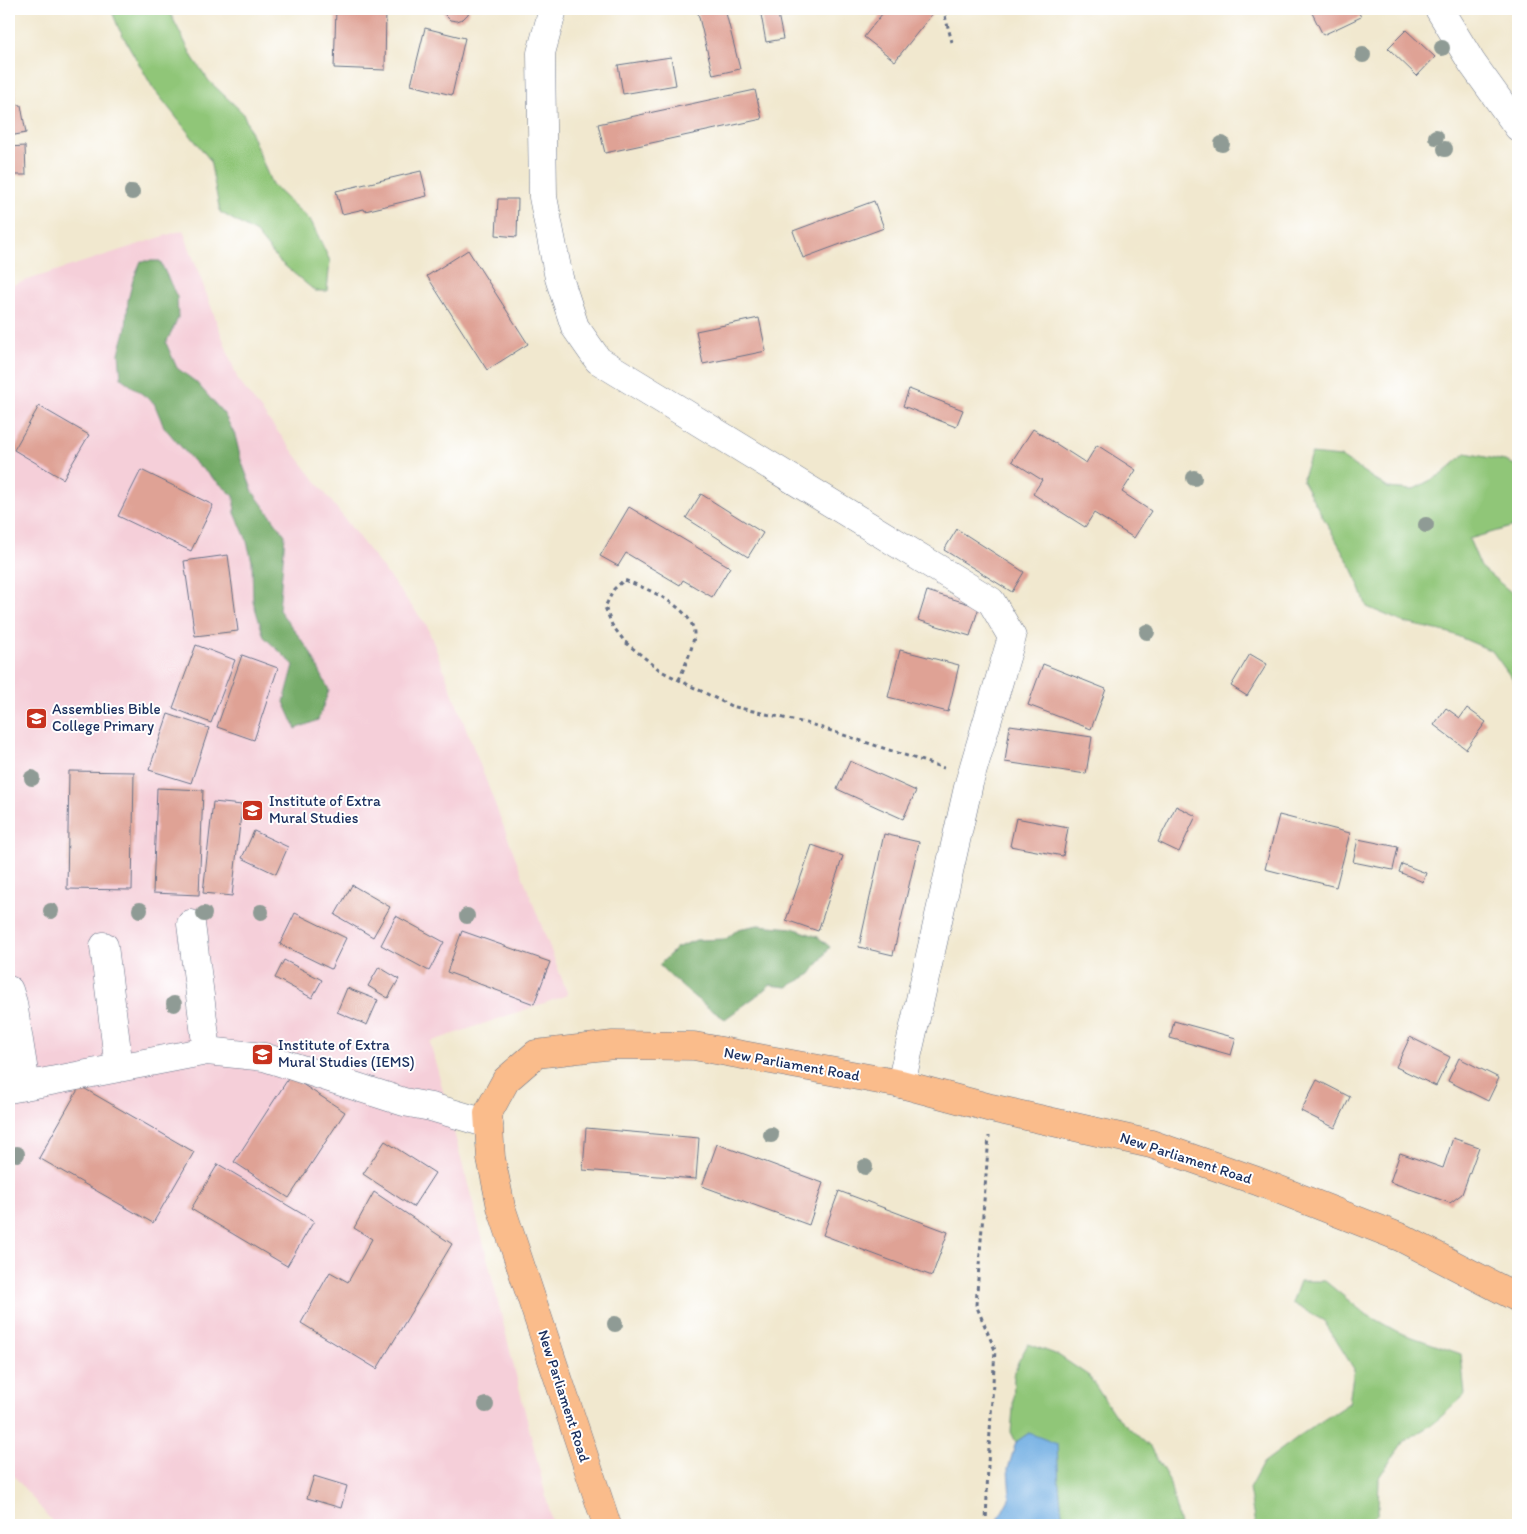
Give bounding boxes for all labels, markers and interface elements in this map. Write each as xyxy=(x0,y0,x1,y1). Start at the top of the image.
place label: Assemblies Bible College Primary xyxy=(52,700,161,735)
school or university icon: Assemblies Bible College Primary xyxy=(24,706,48,730)
place label: Institute of Extra Mural Studies xyxy=(269,792,381,827)
school or university icon: Institute of Extra Mural Studies xyxy=(241,798,265,822)
place label: Institute of Extra Mural Studies (IEMS) xyxy=(278,1036,415,1071)
school or university icon: Institute of Extra Mural Studies (IEMS) xyxy=(250,1042,274,1066)
street label: New Parliament Road xyxy=(723,1043,862,1085)
street label: New Parliament Road xyxy=(1118,1128,1255,1188)
street label: New Parliament Road xyxy=(534,1328,594,1465)

